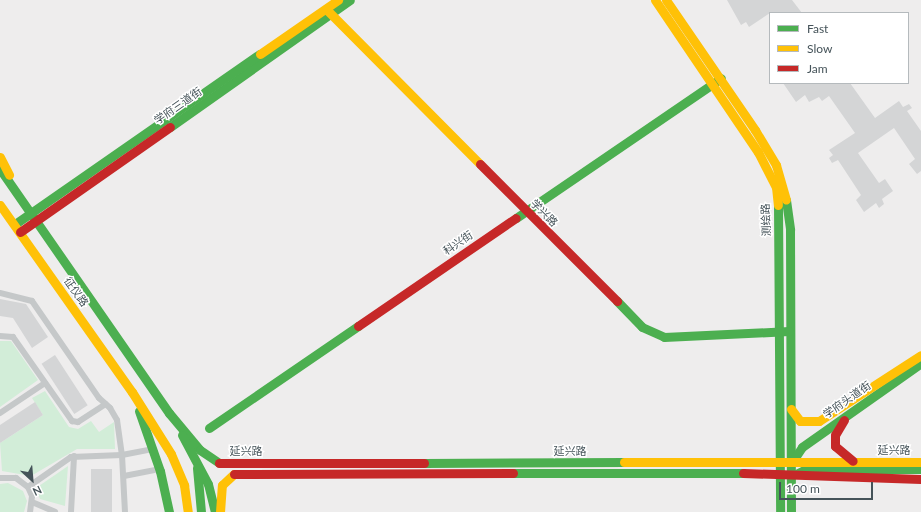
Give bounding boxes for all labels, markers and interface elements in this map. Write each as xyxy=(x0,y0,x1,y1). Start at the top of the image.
legend xyxy=(769,12,909,84)
text: Fast xyxy=(807,21,828,36)
text: Slow xyxy=(807,41,832,56)
text: Jam xyxy=(807,61,828,76)
street label: 学府三道街 xyxy=(152,85,204,127)
street label: 学兴路 xyxy=(528,197,560,229)
street label: 测绘路 xyxy=(759,203,773,237)
street label: 科兴街 xyxy=(441,228,475,258)
street label: 征仪路 xyxy=(61,275,91,309)
street label: 学府头道街 xyxy=(821,379,873,421)
street label: 延兴路 xyxy=(878,443,910,457)
street label: 延兴路 xyxy=(230,444,262,458)
street label: 延兴路 xyxy=(554,444,586,458)
north arrow xyxy=(12,460,52,500)
scale bar xyxy=(781,474,875,500)
text: 100 m xyxy=(786,481,820,496)
text: N xyxy=(31,484,44,499)

